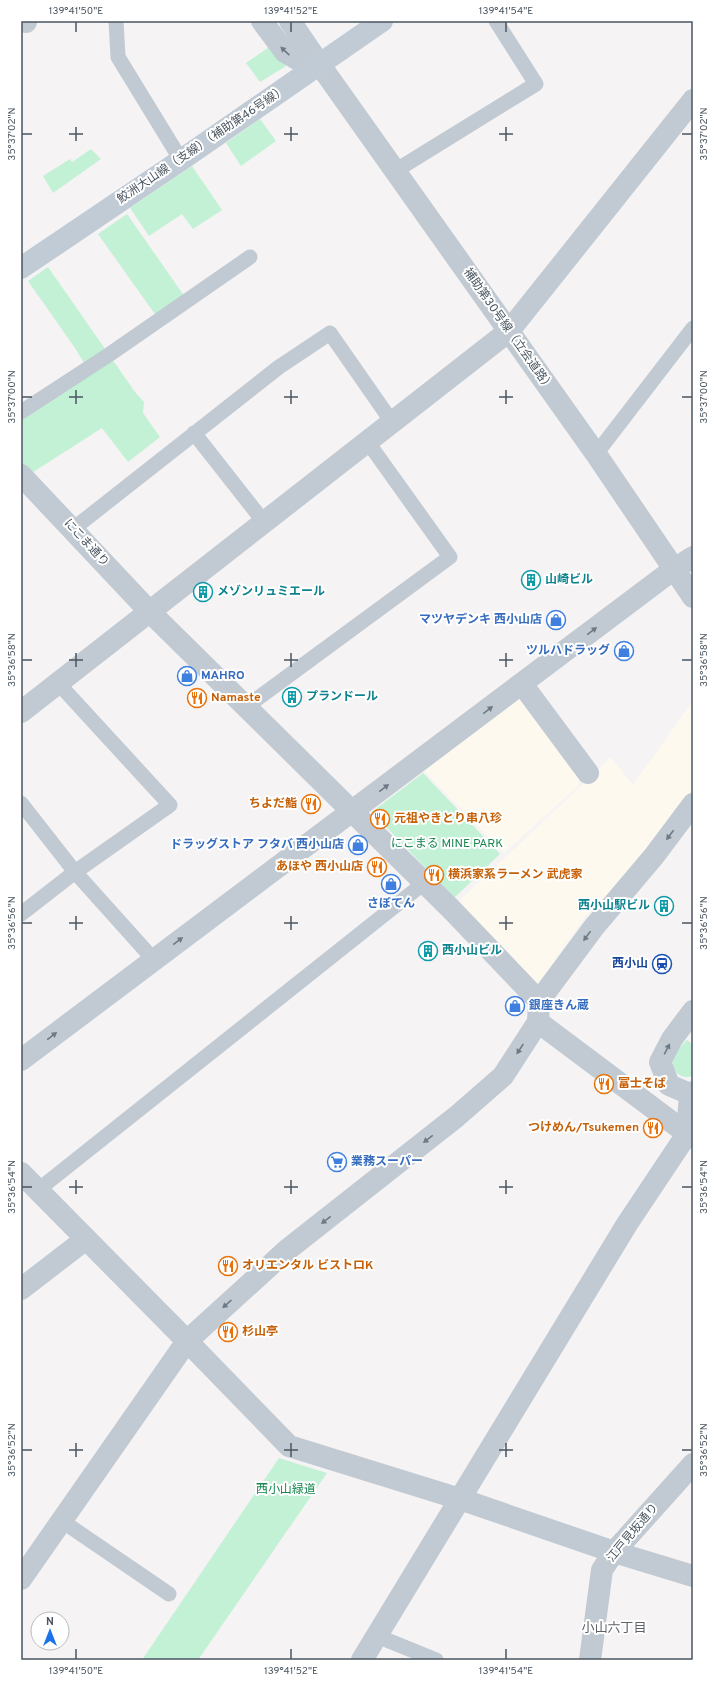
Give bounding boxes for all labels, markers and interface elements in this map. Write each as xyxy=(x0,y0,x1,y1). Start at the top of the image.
text: 139°41'50"E xyxy=(49,5,103,18)
text: 139°41'52"E xyxy=(264,5,318,18)
text: 139°41'54"E xyxy=(479,5,533,18)
one-way arrow xyxy=(280,46,290,56)
street label: 鮫洲大山線（支線）（補助第46号線） xyxy=(114,82,290,208)
text: 35°37'02"N xyxy=(6,107,19,161)
text: 35°37'02"N xyxy=(698,107,711,161)
street label: 補助第30号線（立会道路） xyxy=(459,265,557,395)
text: 35°37'00"N xyxy=(6,370,19,424)
text: 35°37'00"N xyxy=(698,370,711,424)
street label: にこま通り xyxy=(60,516,112,570)
building icon: 山崎ビル xyxy=(520,569,542,591)
place label: 山崎ビル xyxy=(545,572,593,588)
building icon: メゾンリュミエール xyxy=(192,581,214,603)
place label: メゾンリュミエール xyxy=(217,584,325,600)
shop icon: マツヤデンキ 西小山店 xyxy=(545,609,567,631)
place label: マツヤデンキ 西小山店 xyxy=(419,612,542,628)
one-way arrow xyxy=(586,627,597,636)
text: 35°36'58"N xyxy=(6,633,19,687)
text: 35°36'58"N xyxy=(698,633,711,687)
shop icon: ツルハドラッグ xyxy=(613,640,635,662)
place label: ツルハドラッグ xyxy=(526,643,610,659)
shop icon: MAHRO xyxy=(176,665,198,687)
place label: MAHRO xyxy=(201,668,245,684)
building icon: プランドール xyxy=(281,686,303,708)
restaurant icon: Namaste xyxy=(186,687,208,709)
place label: プランドール xyxy=(306,689,378,705)
place label: Namaste xyxy=(211,690,261,706)
one-way arrow xyxy=(482,705,493,714)
one-way arrow xyxy=(379,784,389,792)
restaurant icon: ちよだ鮨 xyxy=(300,793,322,815)
place label: ちよだ鮨 xyxy=(249,796,297,812)
restaurant icon: 元祖やきとり串八珍 xyxy=(369,808,391,830)
place label: 元祖やきとり串八珍 xyxy=(394,811,502,827)
one-way arrow xyxy=(666,830,674,841)
shop icon: ドラッグストア フタバ 西小山店 xyxy=(347,834,369,856)
park label: にこまる MINE PARK xyxy=(391,836,503,852)
place label: ドラッグストア フタバ 西小山店 xyxy=(170,837,344,853)
restaurant icon: あほや 西小山店 xyxy=(366,856,388,878)
place label: あほや 西小山店 xyxy=(276,859,363,875)
restaurant icon: 横浜家系ラーメン 武虎家 xyxy=(423,864,445,886)
place label: 横浜家系ラーメン 武虎家 xyxy=(448,867,583,883)
shop icon: さぼてん xyxy=(380,873,402,895)
building icon: 西小山駅ビル xyxy=(653,895,675,917)
text: 35°36'56"N xyxy=(6,896,19,950)
place label: さぼてん xyxy=(367,896,415,912)
text: 35°36'56"N xyxy=(698,896,711,950)
place label: 西小山駅ビル xyxy=(578,898,650,914)
one-way arrow xyxy=(583,930,591,941)
one-way arrow xyxy=(173,937,184,945)
building icon: 西小山ビル xyxy=(417,940,439,962)
place label: 西小山ビル xyxy=(442,943,502,959)
station icon: 西小山 xyxy=(651,953,673,975)
place label: 西小山 xyxy=(612,956,648,972)
shop icon: 銀座きん蔵 xyxy=(504,995,526,1017)
place label: 銀座きん蔵 xyxy=(528,998,589,1014)
one-way arrow xyxy=(47,1032,57,1040)
one-way arrow xyxy=(517,1043,524,1055)
one-way arrow xyxy=(664,1043,670,1055)
restaurant icon: 富士そば xyxy=(593,1073,615,1095)
place label: 富士そば xyxy=(618,1076,666,1092)
restaurant icon: つけめん/Tsukemen xyxy=(642,1117,664,1139)
place label: つけめん/Tsukemen xyxy=(528,1120,639,1136)
one-way arrow xyxy=(423,1135,434,1143)
supermarket icon: 業務スーパー xyxy=(326,1151,348,1173)
place label: 業務スーパー xyxy=(351,1154,423,1170)
text: 35°36'54"N xyxy=(6,1160,19,1214)
text: 35°36'54"N xyxy=(698,1160,711,1214)
one-way arrow xyxy=(320,1215,331,1224)
restaurant icon: オリエンタル ビストロK xyxy=(217,1255,239,1277)
place label: オリエンタル ビストロK xyxy=(242,1258,374,1274)
one-way arrow xyxy=(222,1300,233,1309)
restaurant icon: 杉山亭 xyxy=(217,1321,239,1343)
place label: 杉山亭 xyxy=(242,1324,278,1340)
text: 35°36'52"N xyxy=(6,1423,19,1477)
text: 35°36'52"N xyxy=(698,1423,711,1477)
park label: 西小山緑道 xyxy=(256,1482,316,1498)
street label: 江戸見坂通り xyxy=(604,1500,662,1566)
north arrow xyxy=(30,1611,70,1651)
text: N xyxy=(46,1615,54,1629)
district label: 小山六丁目 xyxy=(581,1621,647,1637)
text: 139°41'50"E xyxy=(49,1665,103,1678)
text: 139°41'52"E xyxy=(264,1665,318,1678)
text: 139°41'54"E xyxy=(479,1665,533,1678)

